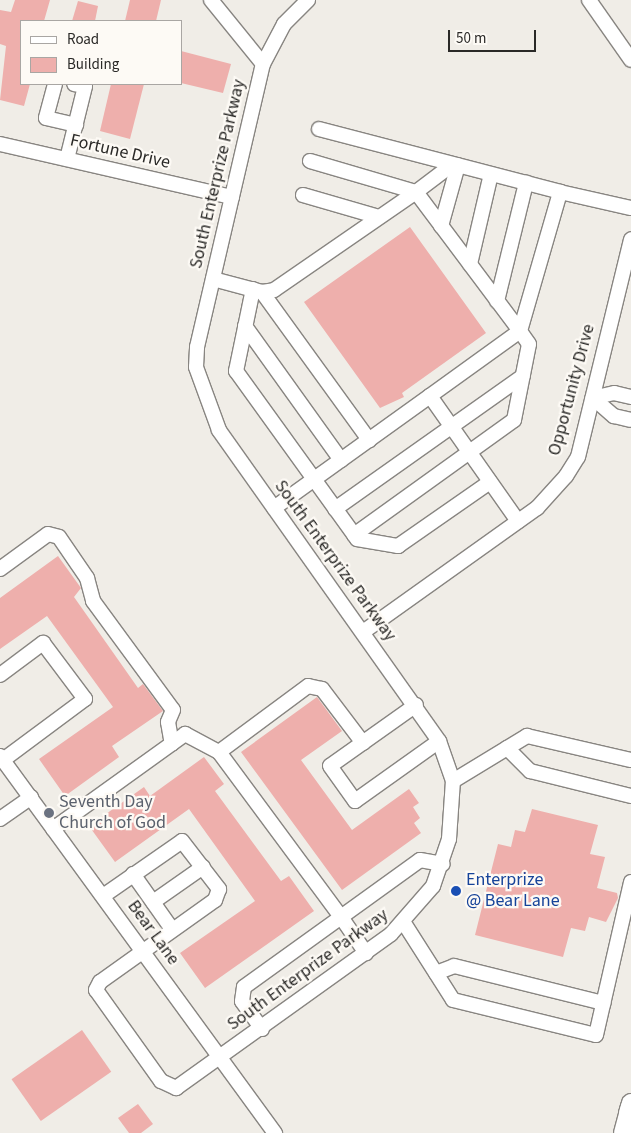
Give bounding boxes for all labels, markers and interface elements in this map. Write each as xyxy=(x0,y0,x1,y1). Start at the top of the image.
legend xyxy=(20,20,182,85)
scale bar xyxy=(451,20,538,52)
text: 50 m xyxy=(456,28,486,49)
text: Road xyxy=(67,29,99,50)
text: Building xyxy=(67,54,119,75)
street label: South Enterprize Parkway xyxy=(186,77,250,271)
street label: Fortune Drive xyxy=(68,130,172,174)
street label: Opportunity Drive xyxy=(544,322,600,458)
street label: South Enterprize Parkway xyxy=(269,476,401,646)
place label: Seventh Day Church of God xyxy=(59,792,166,834)
marker: Seventh Day Church of God xyxy=(43,807,55,819)
place label: Enterprize @ Bear Lane xyxy=(466,870,560,912)
marker: Enterprize @ Bear Lane xyxy=(450,885,462,897)
street label: Bear Lane xyxy=(122,896,184,970)
street label: South Enterprize Parkway xyxy=(223,904,393,1036)

